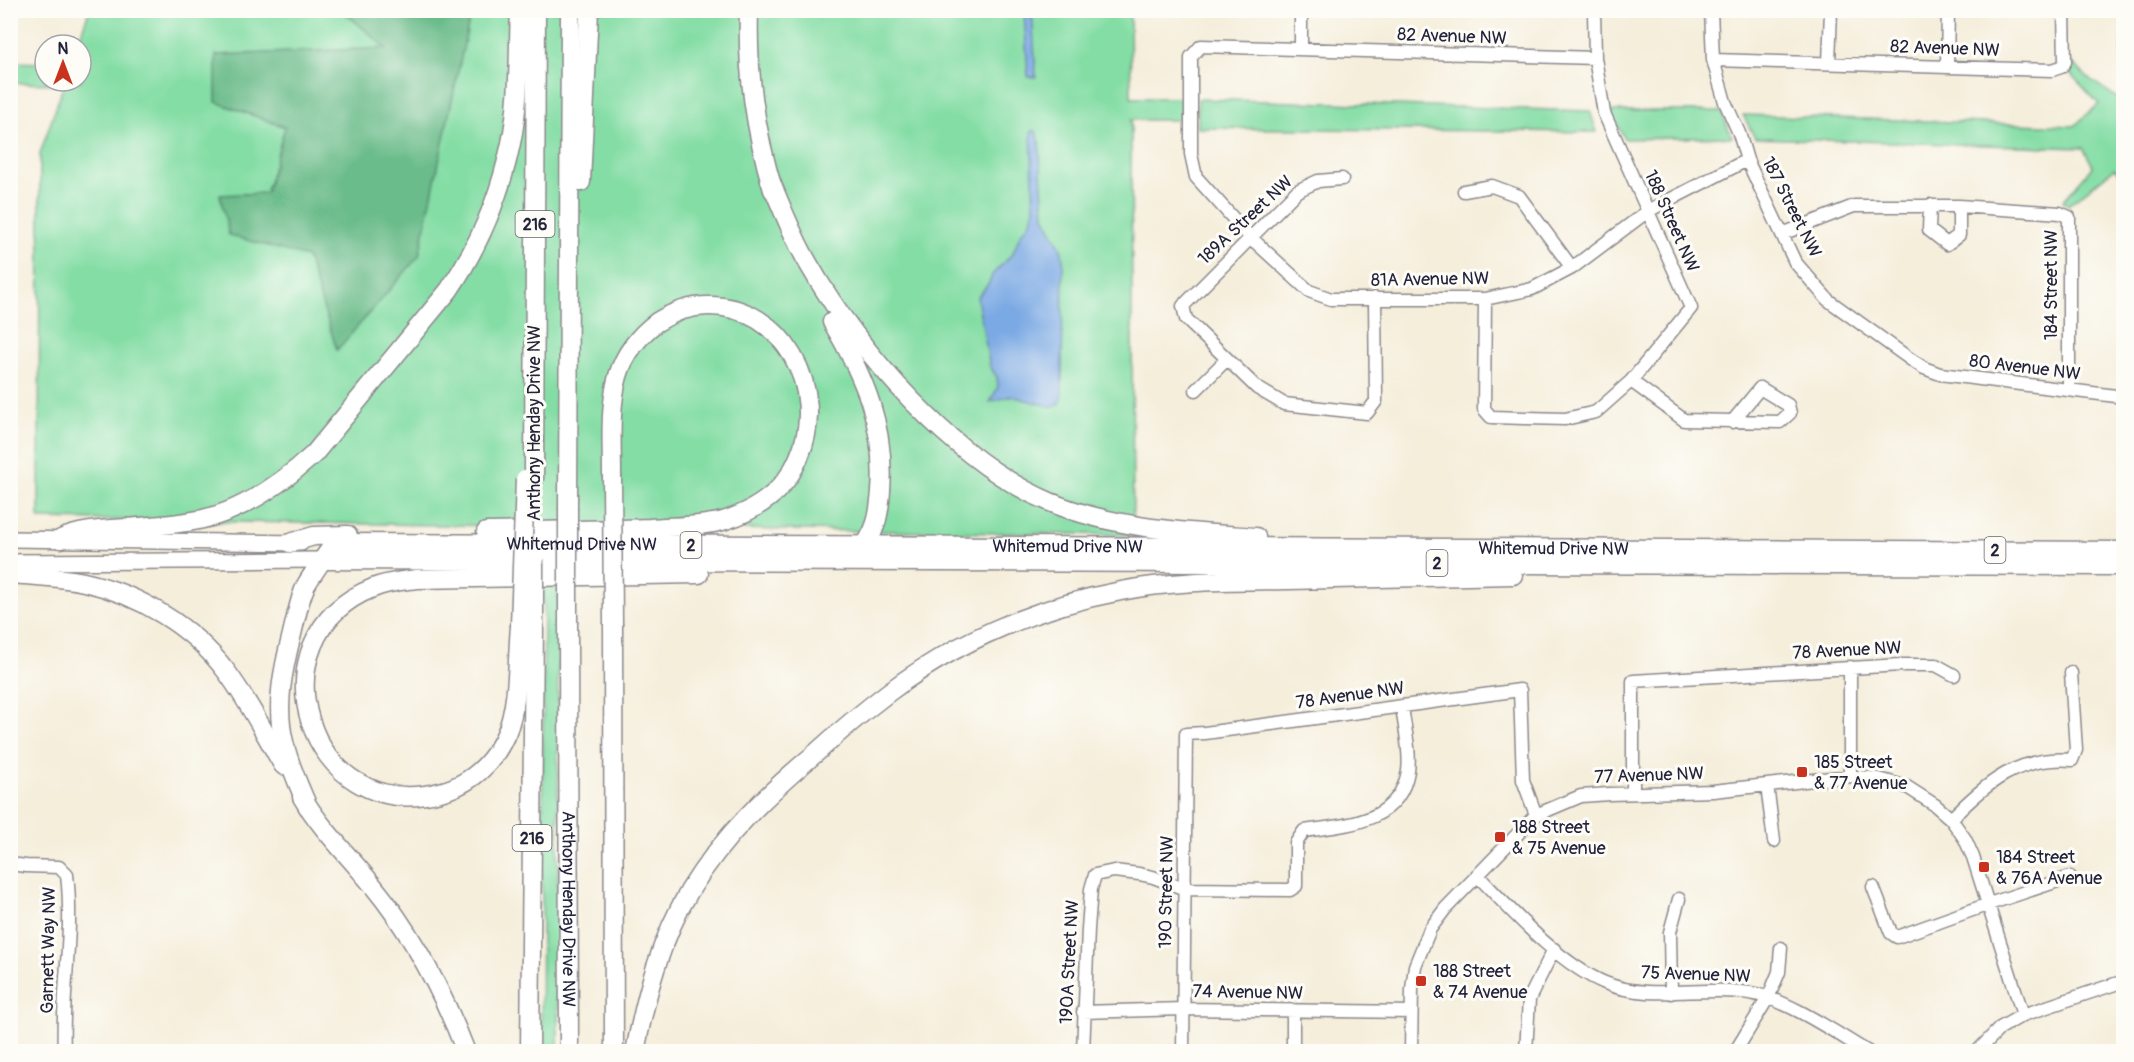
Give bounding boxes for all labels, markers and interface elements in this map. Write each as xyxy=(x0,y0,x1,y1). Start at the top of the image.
street label: 82 Avenue NW xyxy=(1397,23,1507,50)
north arrow xyxy=(33,33,93,93)
street label: 82 Avenue NW xyxy=(1890,35,2000,62)
text: N xyxy=(58,39,69,59)
street label: 187 Street NW xyxy=(1756,153,1827,261)
street label: 188 Street NW xyxy=(1639,167,1704,276)
street label: 189A Street NW xyxy=(1193,171,1298,270)
road number: 216 xyxy=(516,211,554,237)
street label: 184 Street NW xyxy=(2040,230,2063,340)
street label: 81A Avenue NW xyxy=(1371,267,1489,292)
street label: Anthony Henday Drive NW xyxy=(523,325,546,521)
street label: 80 Avenue NW xyxy=(1968,349,2082,386)
road number: 2 xyxy=(680,532,702,558)
street label: Whitemud Drive NW xyxy=(506,533,657,556)
street label: Whitemud Drive NW xyxy=(992,535,1143,559)
street label: Whitemud Drive NW xyxy=(1478,537,1629,561)
road number: 2 xyxy=(1984,537,2006,563)
road number: 2 xyxy=(1426,550,1448,576)
street label: 78 Avenue NW xyxy=(1792,636,1902,665)
street label: 78 Avenue NW xyxy=(1294,677,1406,714)
place label: 185 Street & 77 Avenue xyxy=(1814,751,1908,795)
street label: 77 Avenue NW xyxy=(1594,762,1704,789)
marker: 185 Street & 77 Avenue xyxy=(1795,765,1809,779)
street label: Anthony Henday Drive NW xyxy=(556,811,580,1007)
place label: 188 Street & 75 Avenue xyxy=(1512,816,1606,860)
road number: 216 xyxy=(512,825,552,851)
marker: 188 Street & 75 Avenue xyxy=(1493,830,1507,844)
street label: 190 Street NW xyxy=(1154,835,1179,949)
place label: 184 Street & 76A Avenue xyxy=(1996,846,2102,890)
marker: 184 Street & 76A Avenue xyxy=(1977,860,1991,874)
street label: Garnett Way NW xyxy=(36,886,61,1014)
street label: 190A Street NW xyxy=(1055,899,1084,1025)
place label: 188 Street & 74 Avenue xyxy=(1433,960,1527,1004)
street label: 75 Avenue NW xyxy=(1641,961,1751,988)
marker: 188 Street & 74 Avenue xyxy=(1414,974,1428,988)
street label: 74 Avenue NW xyxy=(1192,980,1304,1005)

